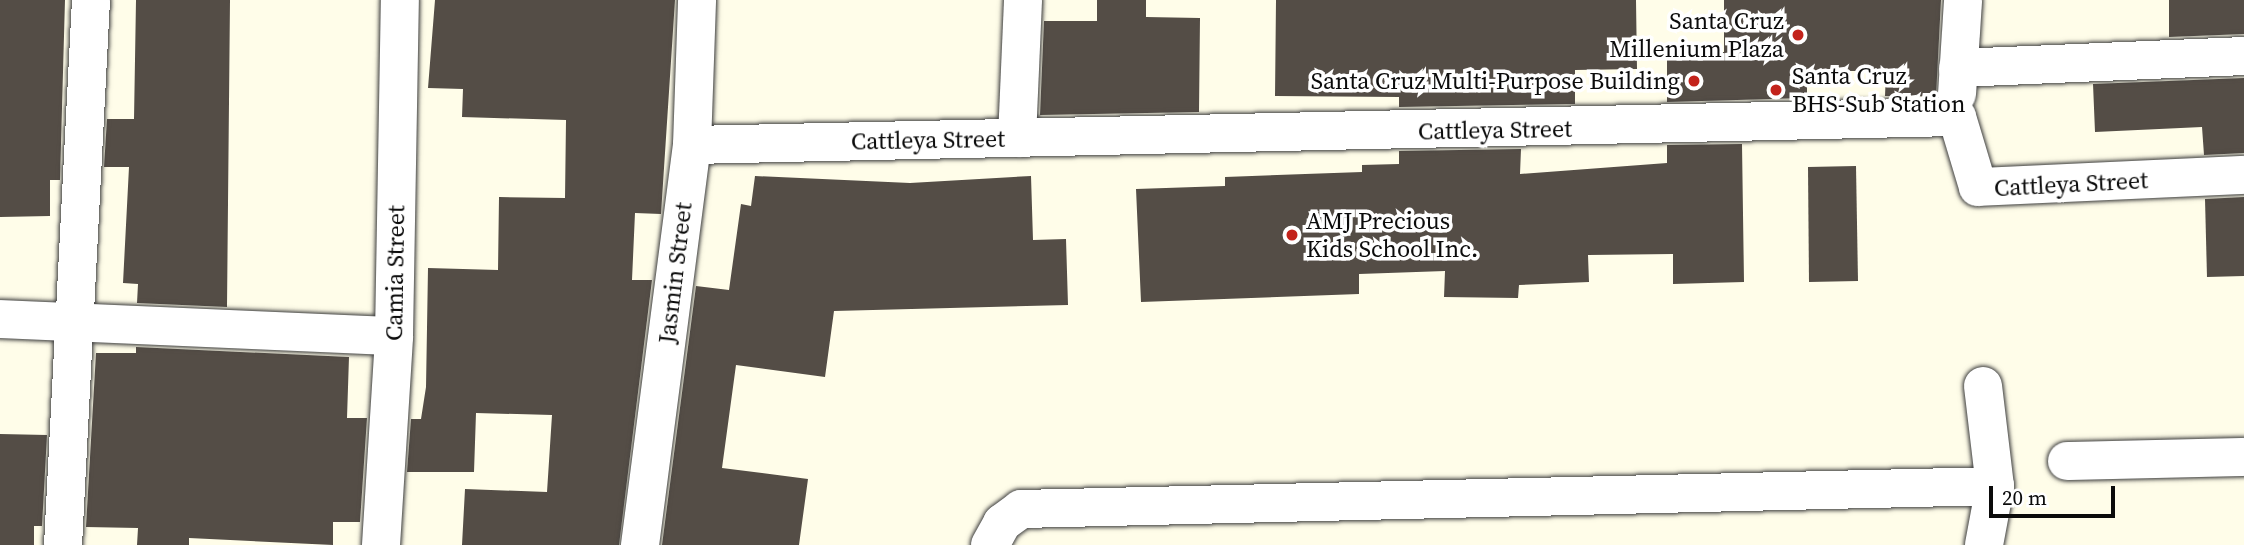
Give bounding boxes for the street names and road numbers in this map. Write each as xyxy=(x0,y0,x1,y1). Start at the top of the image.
street label: Cattleya Street xyxy=(1418,114,1572,146)
street label: Cattleya Street xyxy=(851,124,1005,156)
street label: Cattleya Street xyxy=(1993,166,2149,202)
street label: Jasmin Street xyxy=(652,201,698,345)
street label: Camia Street xyxy=(379,205,411,341)

